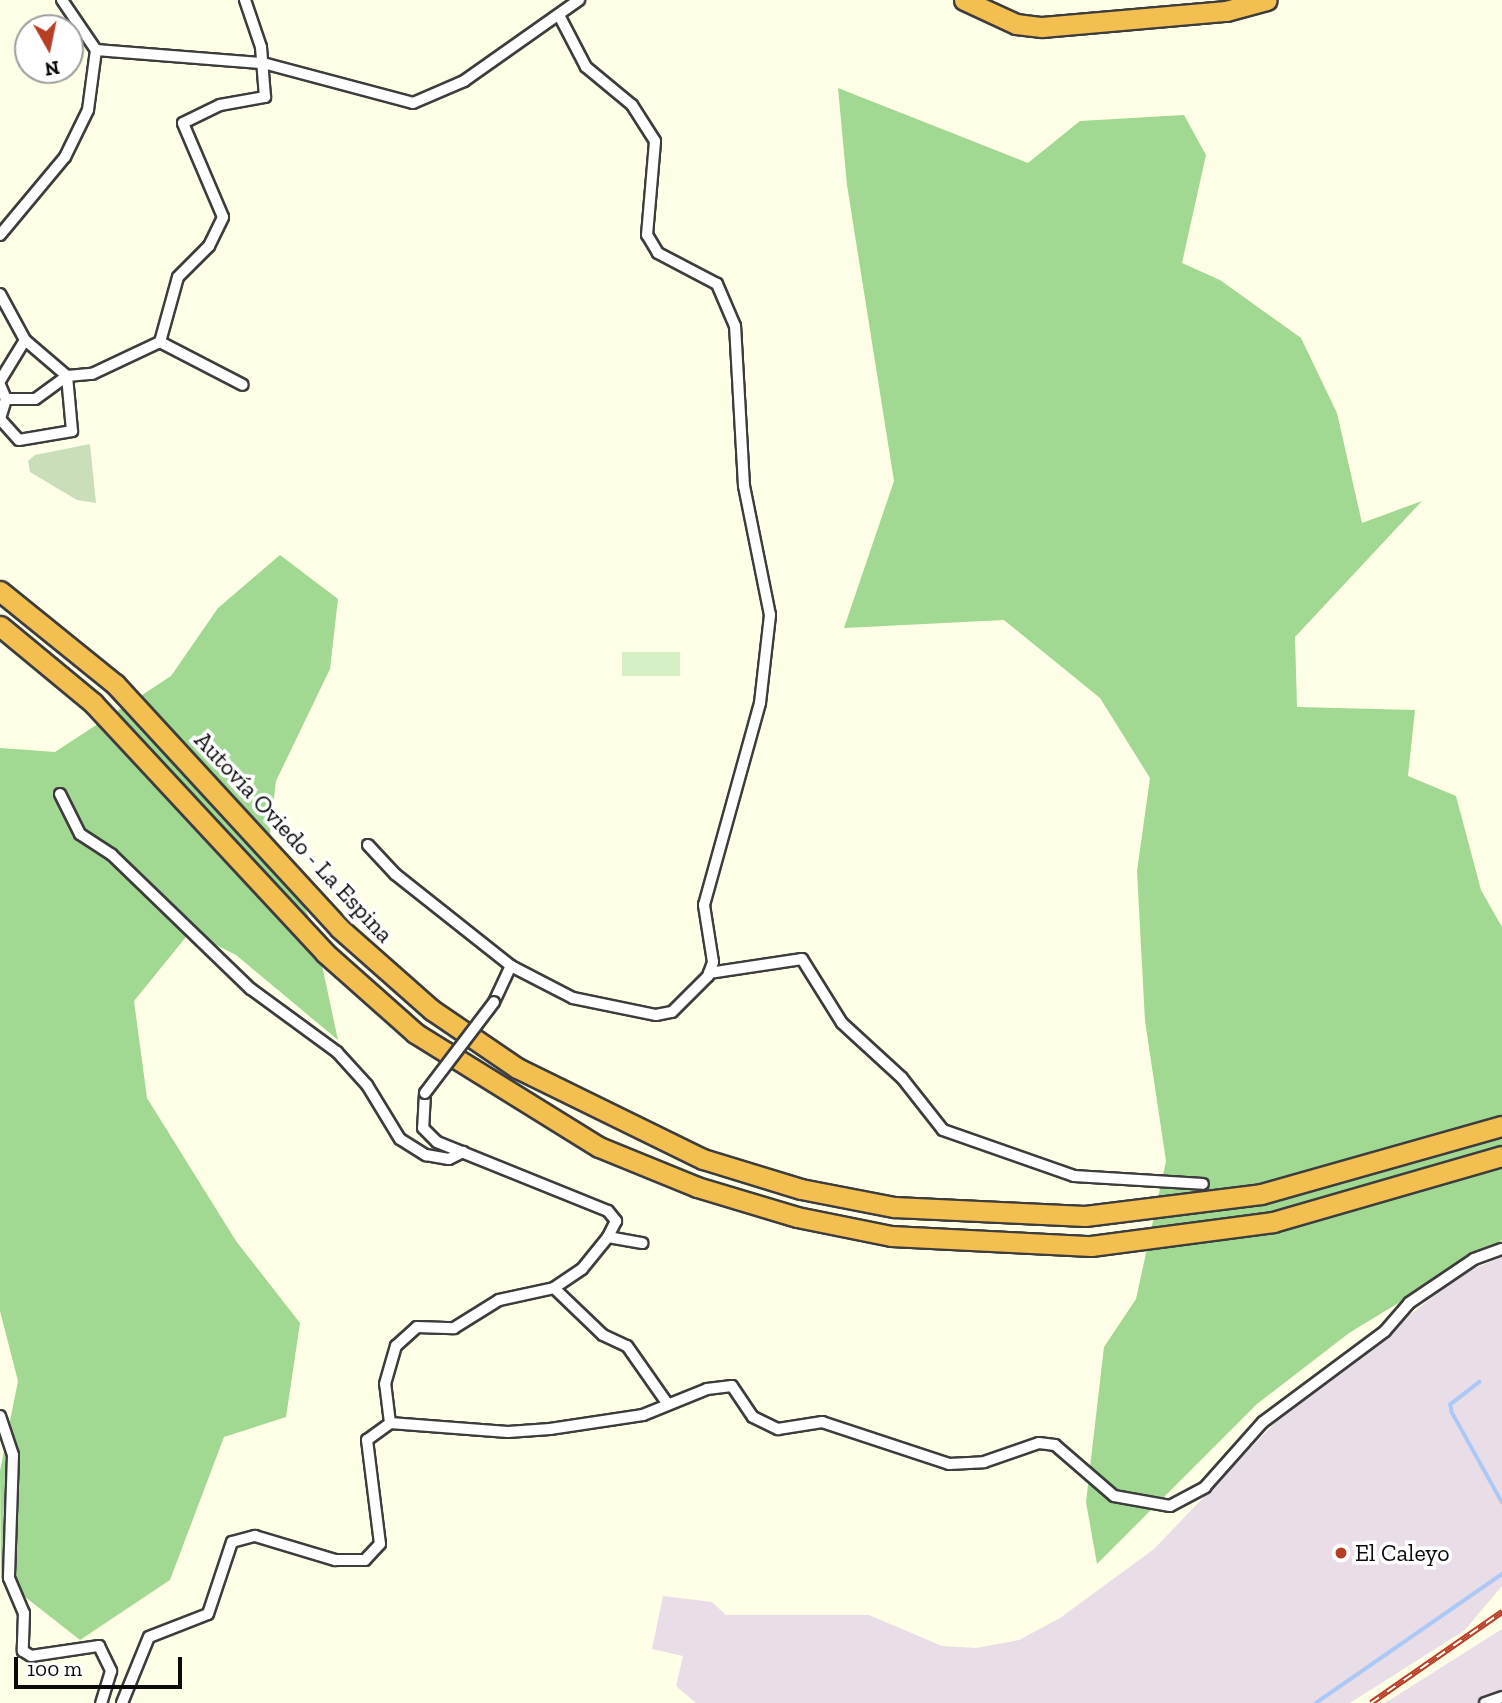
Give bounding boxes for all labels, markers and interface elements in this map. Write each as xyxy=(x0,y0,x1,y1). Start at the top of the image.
north arrow xyxy=(14,14,84,84)
text: N xyxy=(43,56,61,81)
street label: Autovía Oviedo - La Espina xyxy=(189,726,399,948)
place label: El Caleyo xyxy=(1355,1539,1450,1567)
marker: El Caleyo xyxy=(1333,1545,1349,1561)
scale bar xyxy=(18,1644,186,1688)
text: 100 m xyxy=(27,1656,82,1681)

